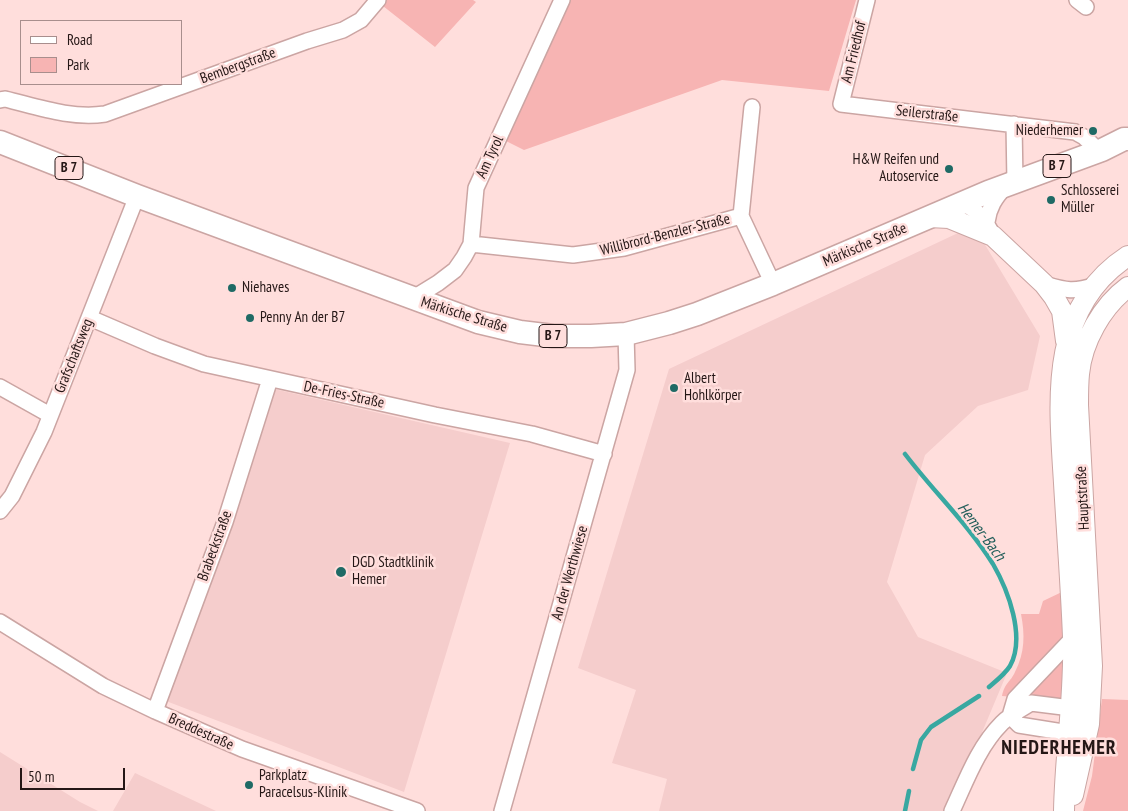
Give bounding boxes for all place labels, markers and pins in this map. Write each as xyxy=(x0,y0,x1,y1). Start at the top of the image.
place label: Niederhemer xyxy=(1016,122,1083,140)
marker: Niederhemer xyxy=(1087,125,1099,137)
place label: H&W Reifen und Autoservice xyxy=(853,151,939,186)
marker: H&W Reifen und Autoservice xyxy=(943,163,955,175)
place label: Schlosserei Müller xyxy=(1061,182,1119,217)
marker: Schlosserei Müller xyxy=(1045,194,1057,206)
place label: Niehaves xyxy=(242,279,289,297)
marker: Niehaves xyxy=(226,282,238,294)
place label: Penny An der B7 xyxy=(260,309,345,327)
marker: Penny An der B7 xyxy=(244,312,256,324)
place label: Albert Hohlkörper xyxy=(684,370,742,405)
marker: Albert Hohlkörper xyxy=(668,382,680,394)
place label: DGD Stadtklinik Hemer xyxy=(352,554,434,589)
marker: DGD Stadtklinik Hemer xyxy=(334,565,348,579)
place label: Parkplatz Paracelsus-Klinik xyxy=(259,767,347,802)
marker: Parkplatz Paracelsus-Klinik xyxy=(243,779,255,791)

